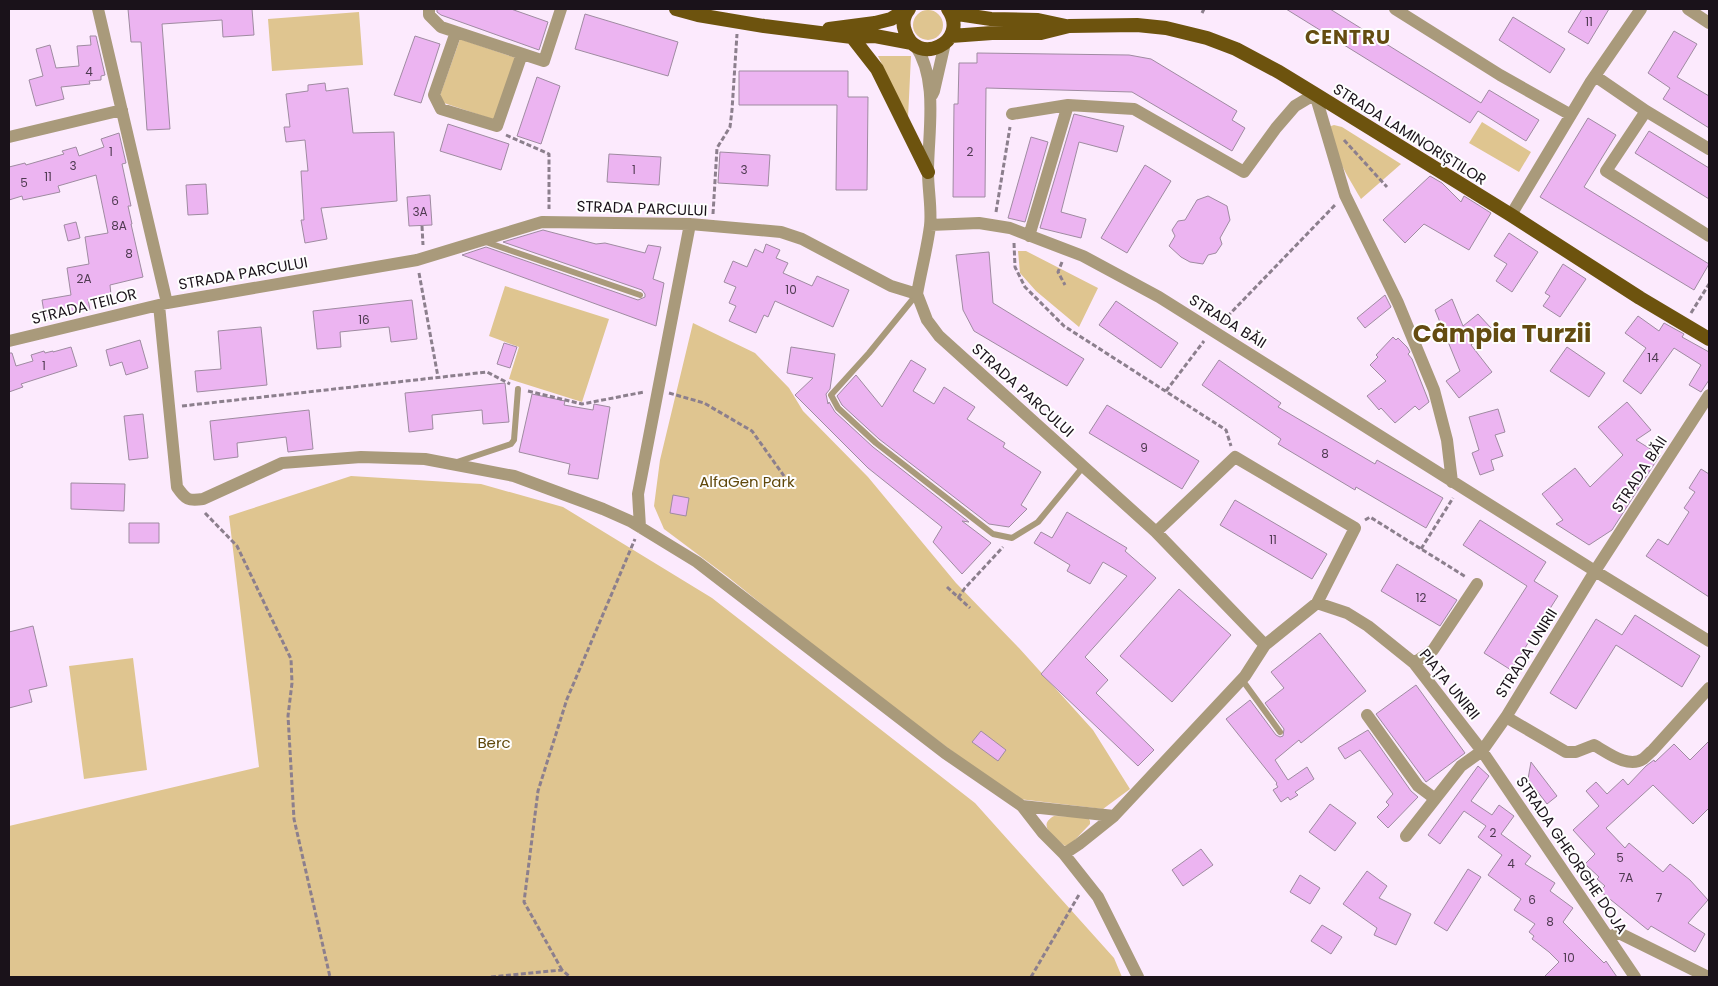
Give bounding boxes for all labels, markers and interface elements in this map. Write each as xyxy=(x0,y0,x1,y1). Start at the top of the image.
house number: 11 xyxy=(1585,13,1593,30)
district label: CENTRU xyxy=(1305,23,1391,51)
house number: 4 xyxy=(85,63,93,80)
street label: STRADA LAMINORIȘTILOR xyxy=(1329,78,1491,190)
house number: 1 xyxy=(109,143,113,160)
house number: 2 xyxy=(967,143,974,160)
house number: 3 xyxy=(69,157,77,174)
house number: 1 xyxy=(632,161,636,178)
house number: 3 xyxy=(740,161,748,178)
house number: 11 xyxy=(44,168,52,185)
house number: 5 xyxy=(20,174,28,191)
house number: 6 xyxy=(111,192,119,209)
street label: STRADA PARCULUI xyxy=(576,195,708,221)
house number: 3A xyxy=(412,203,428,220)
house number: 8A xyxy=(111,217,127,234)
house number: 8 xyxy=(125,245,133,262)
street label: STRADA PARCULUI xyxy=(177,251,309,295)
house number: 2A xyxy=(77,270,92,287)
house number: 10 xyxy=(785,281,797,298)
street label: STRADA TEILOR xyxy=(29,283,139,329)
street label: STRADA BĂII xyxy=(1185,289,1271,353)
house number: 16 xyxy=(358,311,370,328)
district label: Câmpia Turzii xyxy=(1413,316,1591,351)
street label: STRADA PARCULUI xyxy=(967,338,1079,442)
house number: 14 xyxy=(1647,349,1659,366)
house number: 1 xyxy=(42,357,46,374)
street label: STRADA BĂII xyxy=(1606,432,1672,516)
house number: 9 xyxy=(1140,439,1148,456)
house number: 8 xyxy=(1321,445,1329,462)
park label: AlfaGen Park xyxy=(699,471,795,492)
house number: 11 xyxy=(1269,531,1277,548)
house number: 12 xyxy=(1416,589,1426,606)
street label: STRADA UNIRII xyxy=(1490,604,1562,702)
street label: PIAȚA UNIRII xyxy=(1415,644,1485,724)
park label: Berc xyxy=(477,732,511,753)
street label: STRADA GHEORGHE DOJA xyxy=(1511,772,1633,938)
house number: 2 xyxy=(1490,824,1497,841)
house number: 5 xyxy=(1616,849,1624,866)
house number: 4 xyxy=(1507,855,1515,872)
house number: 7A xyxy=(1619,869,1633,886)
house number: 7 xyxy=(1656,889,1663,906)
house number: 6 xyxy=(1528,891,1536,908)
house number: 8 xyxy=(1546,913,1554,930)
house number: 10 xyxy=(1563,949,1575,966)

